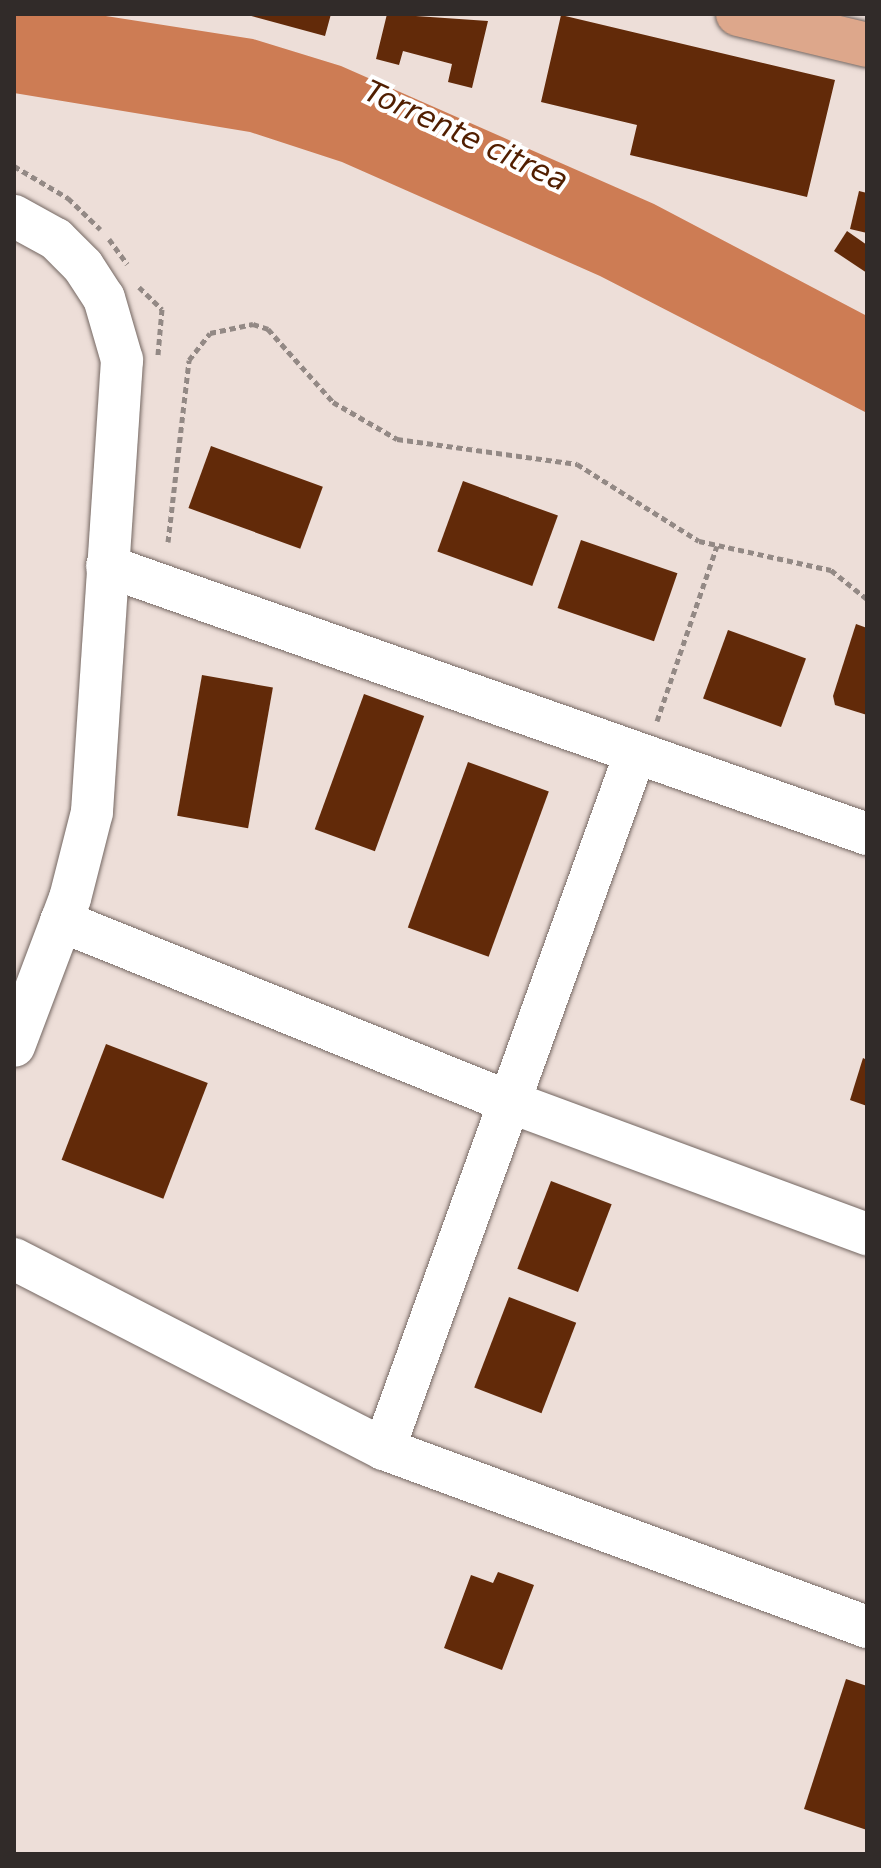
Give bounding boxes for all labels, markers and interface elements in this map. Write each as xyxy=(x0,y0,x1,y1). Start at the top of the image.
water label: Torrente citrea xyxy=(358,73,574,199)

